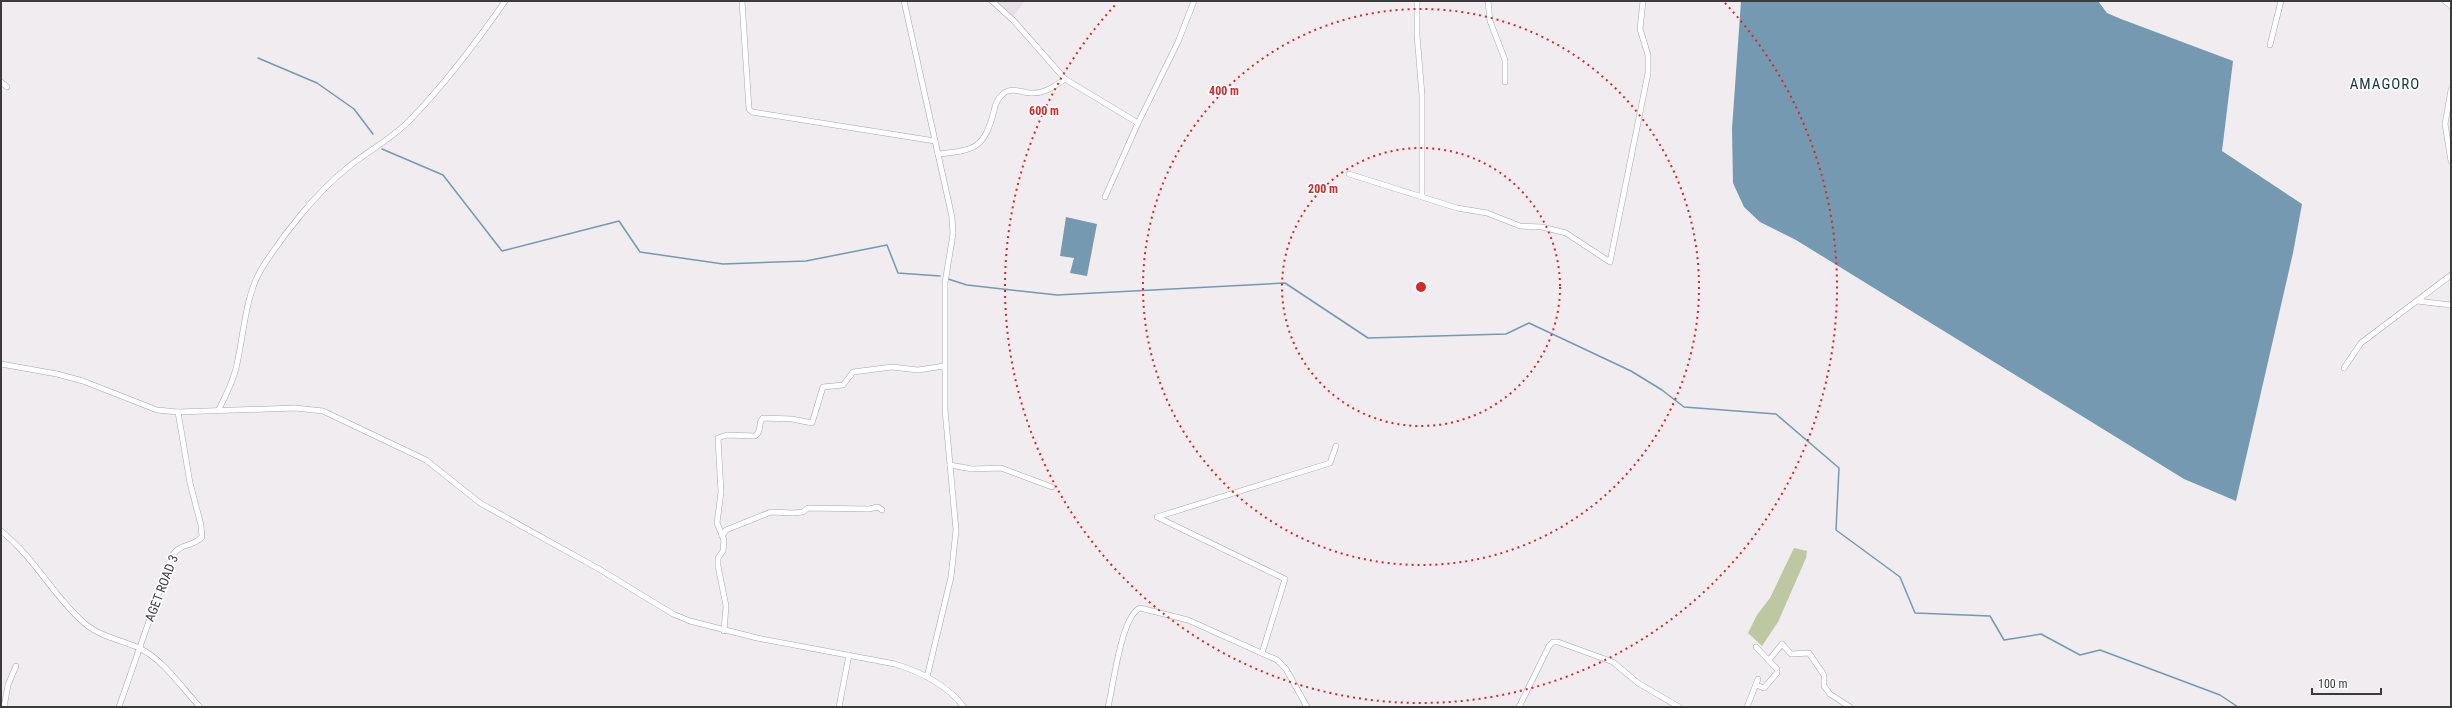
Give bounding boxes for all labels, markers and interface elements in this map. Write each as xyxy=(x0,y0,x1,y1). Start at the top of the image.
district label: AMAGORO xyxy=(2350,75,2420,93)
text: 400 m xyxy=(1209,84,1239,98)
text: 600 m xyxy=(1029,104,1059,118)
text: 200 m xyxy=(1308,182,1338,196)
centre of rings xyxy=(1414,280,1428,294)
street label: AGET ROAD 3 xyxy=(142,553,181,624)
scale bar xyxy=(2312,670,2381,696)
text: 100 m xyxy=(2318,677,2348,691)

